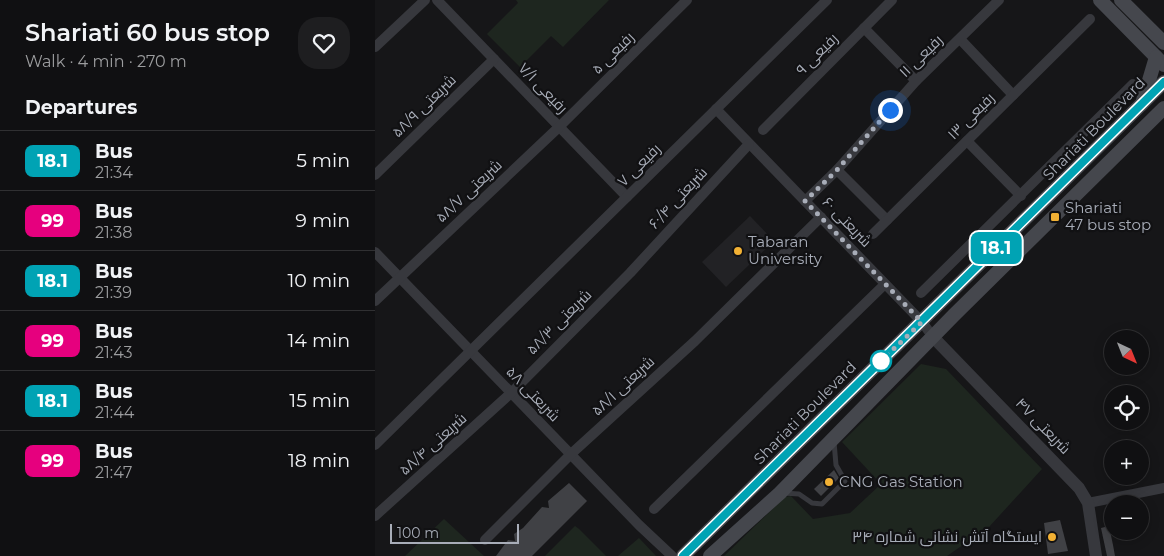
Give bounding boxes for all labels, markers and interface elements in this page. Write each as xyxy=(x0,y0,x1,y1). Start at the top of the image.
button: heart xyxy=(298,17,350,69)
text: Shariati 60 bus stop xyxy=(25,18,270,47)
street label: رفیعی ۵ xyxy=(587,27,639,79)
street label: رفیعی ۹ xyxy=(792,29,842,79)
street label: رفیعی ۱۱ xyxy=(895,30,947,82)
text: Walk · 4 min · 270 m xyxy=(25,52,187,71)
street label: رفیعی ۷/۱ xyxy=(514,58,572,118)
street label: شریعتی ۵۸/۹ xyxy=(387,70,461,142)
street label: Shariati Boulevard xyxy=(1038,73,1149,184)
street label: رفیعی ۱۳ xyxy=(943,88,999,144)
text: Departures xyxy=(25,96,137,119)
your location xyxy=(878,98,903,123)
street label: رفیعی ۷ xyxy=(613,139,665,191)
text: Bus xyxy=(95,140,133,163)
text: 5 min xyxy=(296,149,350,172)
text: 18.1 xyxy=(37,150,68,172)
street label: شریعتی ۵۸/۷ xyxy=(432,155,506,227)
text: 21:34 xyxy=(95,163,133,182)
street label: شریعتی ۶۰/۴ xyxy=(644,163,712,233)
street label: شریعتی ۶۰ xyxy=(818,192,876,252)
place label: Shariati 47 bus stop xyxy=(1065,198,1151,234)
text: Bus xyxy=(95,200,133,223)
text: 9 min xyxy=(295,209,350,232)
text: 99 xyxy=(41,210,64,232)
marker: Shariati 47 bus stop xyxy=(1049,211,1061,223)
text: 21:38 xyxy=(95,223,133,242)
place label: Tabaran University xyxy=(748,232,823,268)
line badge: 18.1 xyxy=(961,232,1031,264)
text: 18.1 xyxy=(981,237,1011,259)
marker: Tabaran University xyxy=(732,245,744,257)
text: Bus xyxy=(95,260,133,283)
text: 10 min xyxy=(287,269,350,292)
text: 18.1 xyxy=(37,270,68,292)
text: 21:39 xyxy=(95,283,132,302)
street label: شریعتی ۵۸/۳ xyxy=(522,285,596,359)
text: Bus xyxy=(95,320,133,343)
text: 14 min xyxy=(287,329,350,352)
text: 99 xyxy=(41,330,64,352)
north arrow xyxy=(1104,330,1149,375)
map controls xyxy=(1104,330,1149,540)
text: 21:43 xyxy=(95,343,133,362)
unlabelled marker xyxy=(870,350,892,372)
street label: شریعتی ۵۸/۱ xyxy=(587,352,659,420)
street label: Shariati Boulevard xyxy=(749,357,860,468)
street label: شریعتی ۵۸ xyxy=(502,362,564,426)
text: Bus xyxy=(95,380,133,403)
button: locate xyxy=(1104,385,1149,430)
text: 15 min xyxy=(289,389,350,412)
text: 18.1 xyxy=(37,390,68,412)
street label: شریعتی ۴۷ xyxy=(1011,393,1075,459)
text: 21:44 xyxy=(95,403,134,422)
street label: شریعتی ۵۸/۴ xyxy=(395,408,471,480)
text: Bus xyxy=(95,440,133,463)
button: + xyxy=(1104,440,1149,485)
text: 18 min xyxy=(288,449,350,472)
text: 99 xyxy=(41,450,64,472)
text: 21:47 xyxy=(95,463,132,482)
place label: CNG Gas Station xyxy=(839,472,963,491)
marker: CNG Gas Station xyxy=(823,476,835,488)
button: − xyxy=(1104,495,1149,540)
scale bar xyxy=(390,521,519,544)
text: 100 m xyxy=(397,524,439,542)
place label: ایستگاه آتش نشانی شماره ۳۴ xyxy=(852,527,1042,547)
marker: ایستگاه آتش نشانی شماره ۳۴ xyxy=(1046,531,1058,543)

